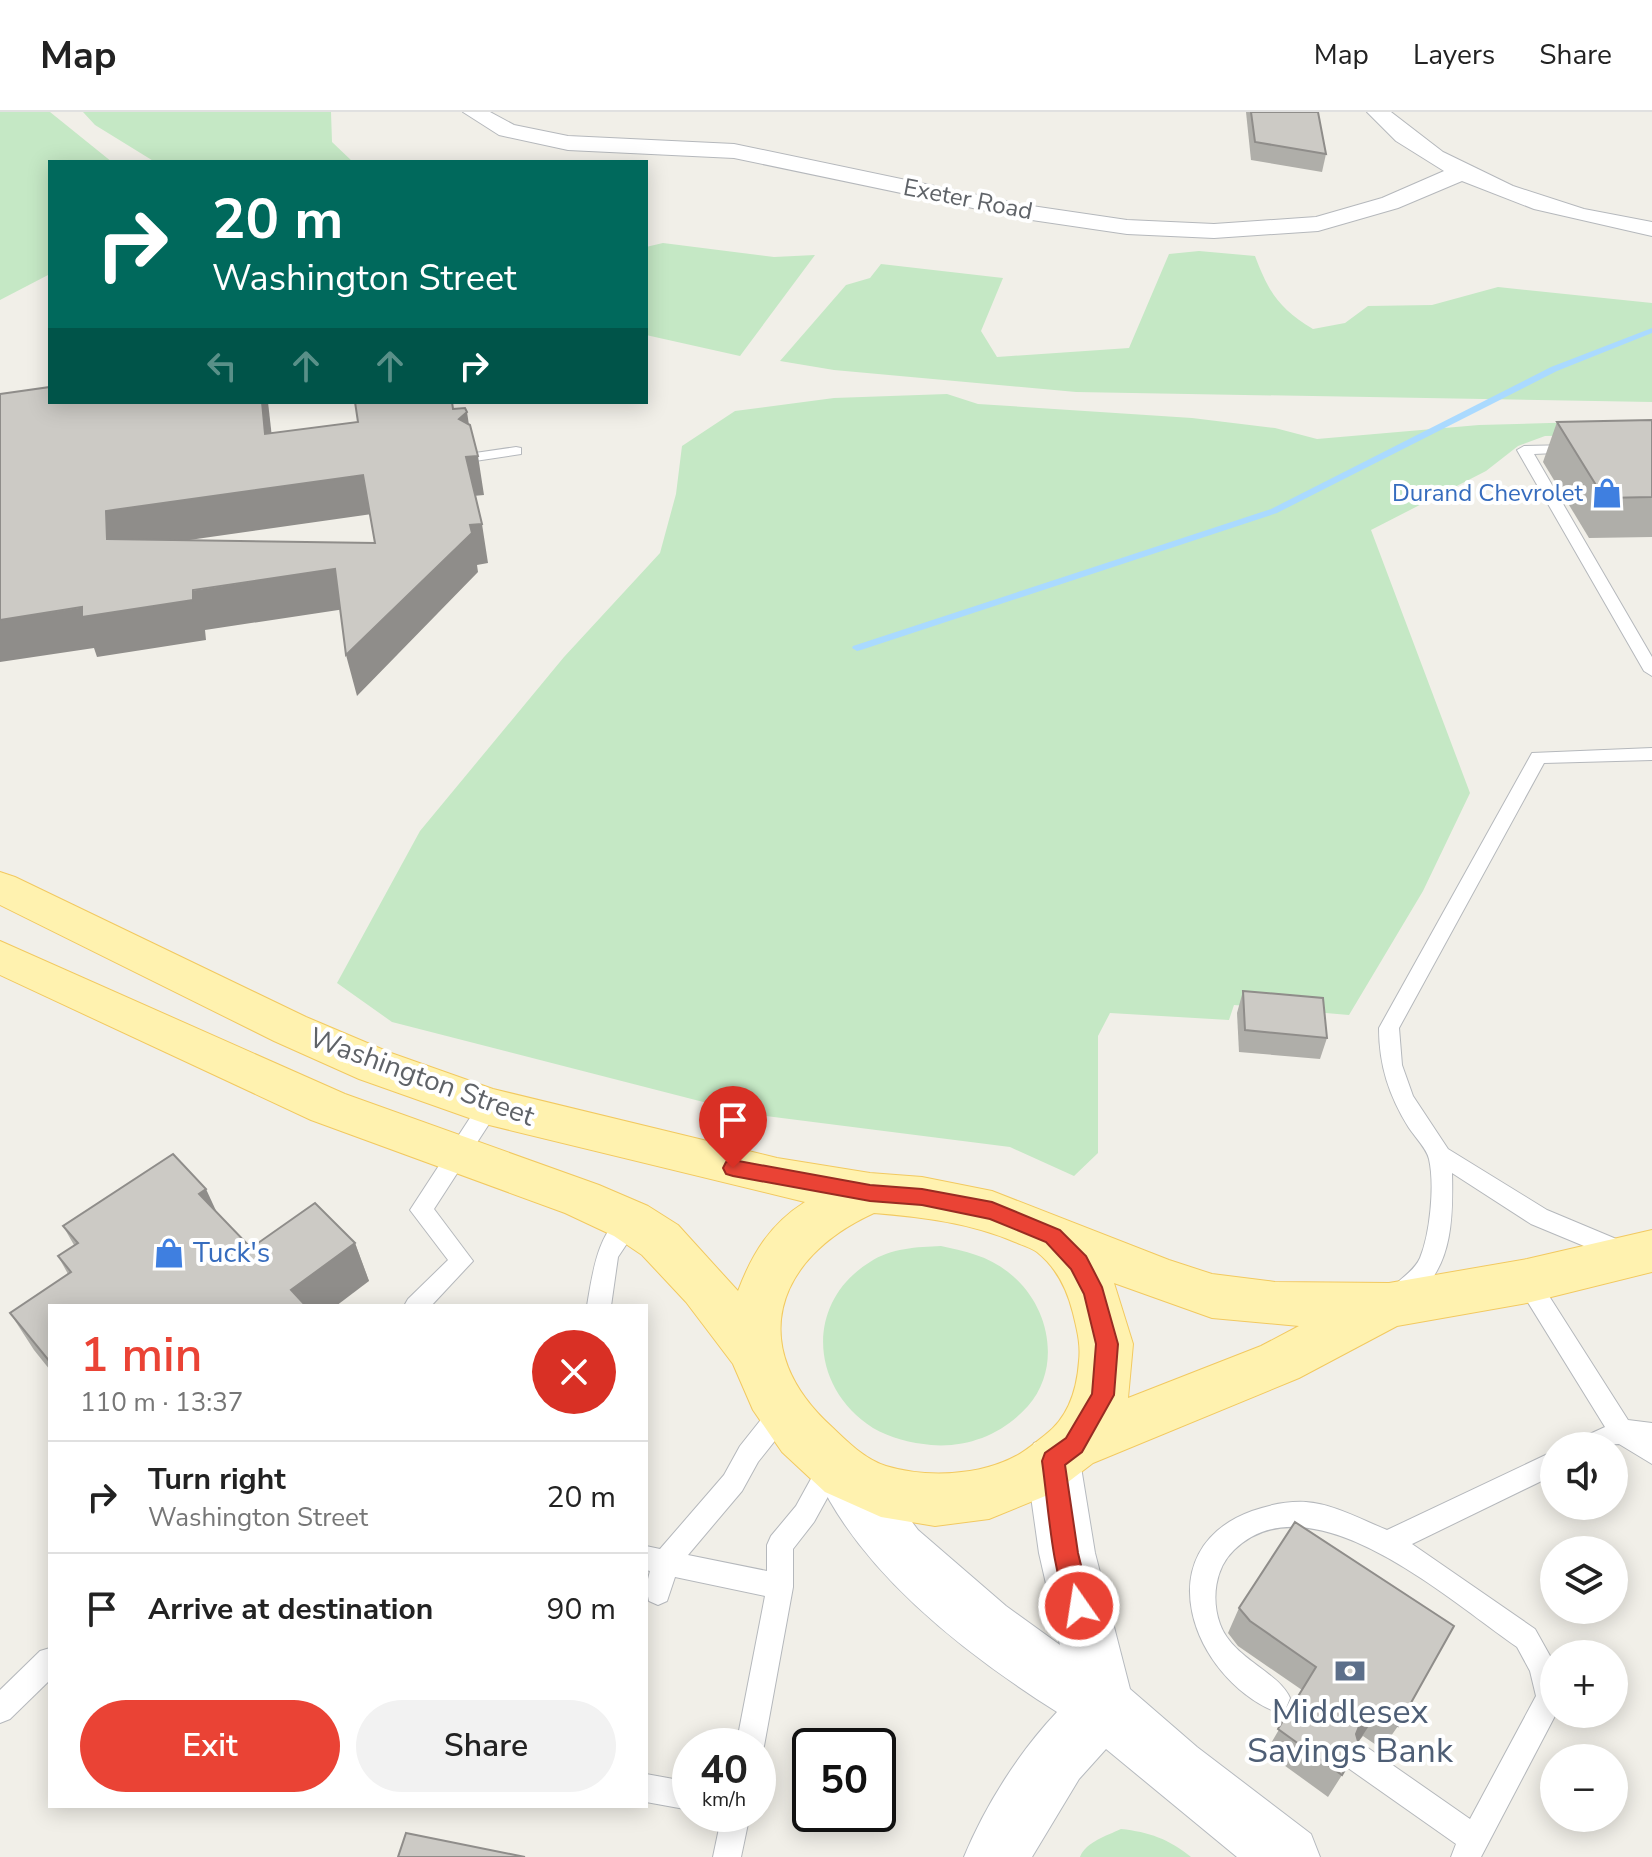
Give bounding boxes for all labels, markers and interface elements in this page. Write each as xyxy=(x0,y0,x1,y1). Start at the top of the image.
text: Map xyxy=(40,30,117,81)
text: Map xyxy=(1314,36,1369,74)
text: Layers xyxy=(1413,36,1495,74)
text: Share xyxy=(1539,36,1612,74)
street label: Exeter Road xyxy=(901,171,1035,227)
text: 20 m xyxy=(212,181,343,258)
icon: right xyxy=(80,192,184,296)
text: Washington Street xyxy=(212,254,517,303)
icon: left xyxy=(200,344,244,388)
icon: ahead xyxy=(284,344,328,388)
icon: ahead xyxy=(368,344,412,388)
icon: right xyxy=(452,344,496,388)
shop icon: Durand Chevrolet xyxy=(1590,476,1624,510)
place label: Durand Chevrolet xyxy=(1392,477,1584,509)
street label: Washington Street xyxy=(304,1019,540,1135)
pin xyxy=(699,1086,767,1168)
icon: arrive xyxy=(711,1098,755,1142)
place label: Tuck's xyxy=(193,1234,270,1272)
shop icon: Tuck's xyxy=(152,1236,186,1270)
text: 1 min xyxy=(80,1322,202,1388)
button: close xyxy=(532,1330,616,1414)
text: 110 m · 13:37 xyxy=(80,1385,243,1420)
map controls xyxy=(1540,1432,1628,1832)
button: sound xyxy=(1540,1432,1628,1520)
text: Turn right xyxy=(148,1459,286,1500)
icon: right xyxy=(80,1475,124,1519)
text: 20 m xyxy=(547,1477,616,1518)
text: Washington Street xyxy=(148,1500,368,1535)
button: layers xyxy=(1540,1536,1628,1624)
position arrow xyxy=(1037,1564,1121,1648)
icon: arrive xyxy=(80,1587,124,1631)
text: Arrive at destination xyxy=(148,1589,433,1630)
text: 90 m xyxy=(547,1589,616,1630)
button: + xyxy=(1540,1640,1628,1728)
bank icon: Middlesex Savings Bank xyxy=(1333,1654,1367,1688)
place label: Middlesex Savings Bank xyxy=(1247,1689,1454,1774)
button: Exit xyxy=(80,1700,340,1792)
button: Share xyxy=(356,1700,616,1792)
speed limit sign: 50 xyxy=(792,1728,896,1832)
text: 40 xyxy=(700,1743,748,1797)
button: − xyxy=(1540,1744,1628,1832)
text: km/h xyxy=(702,1786,746,1813)

